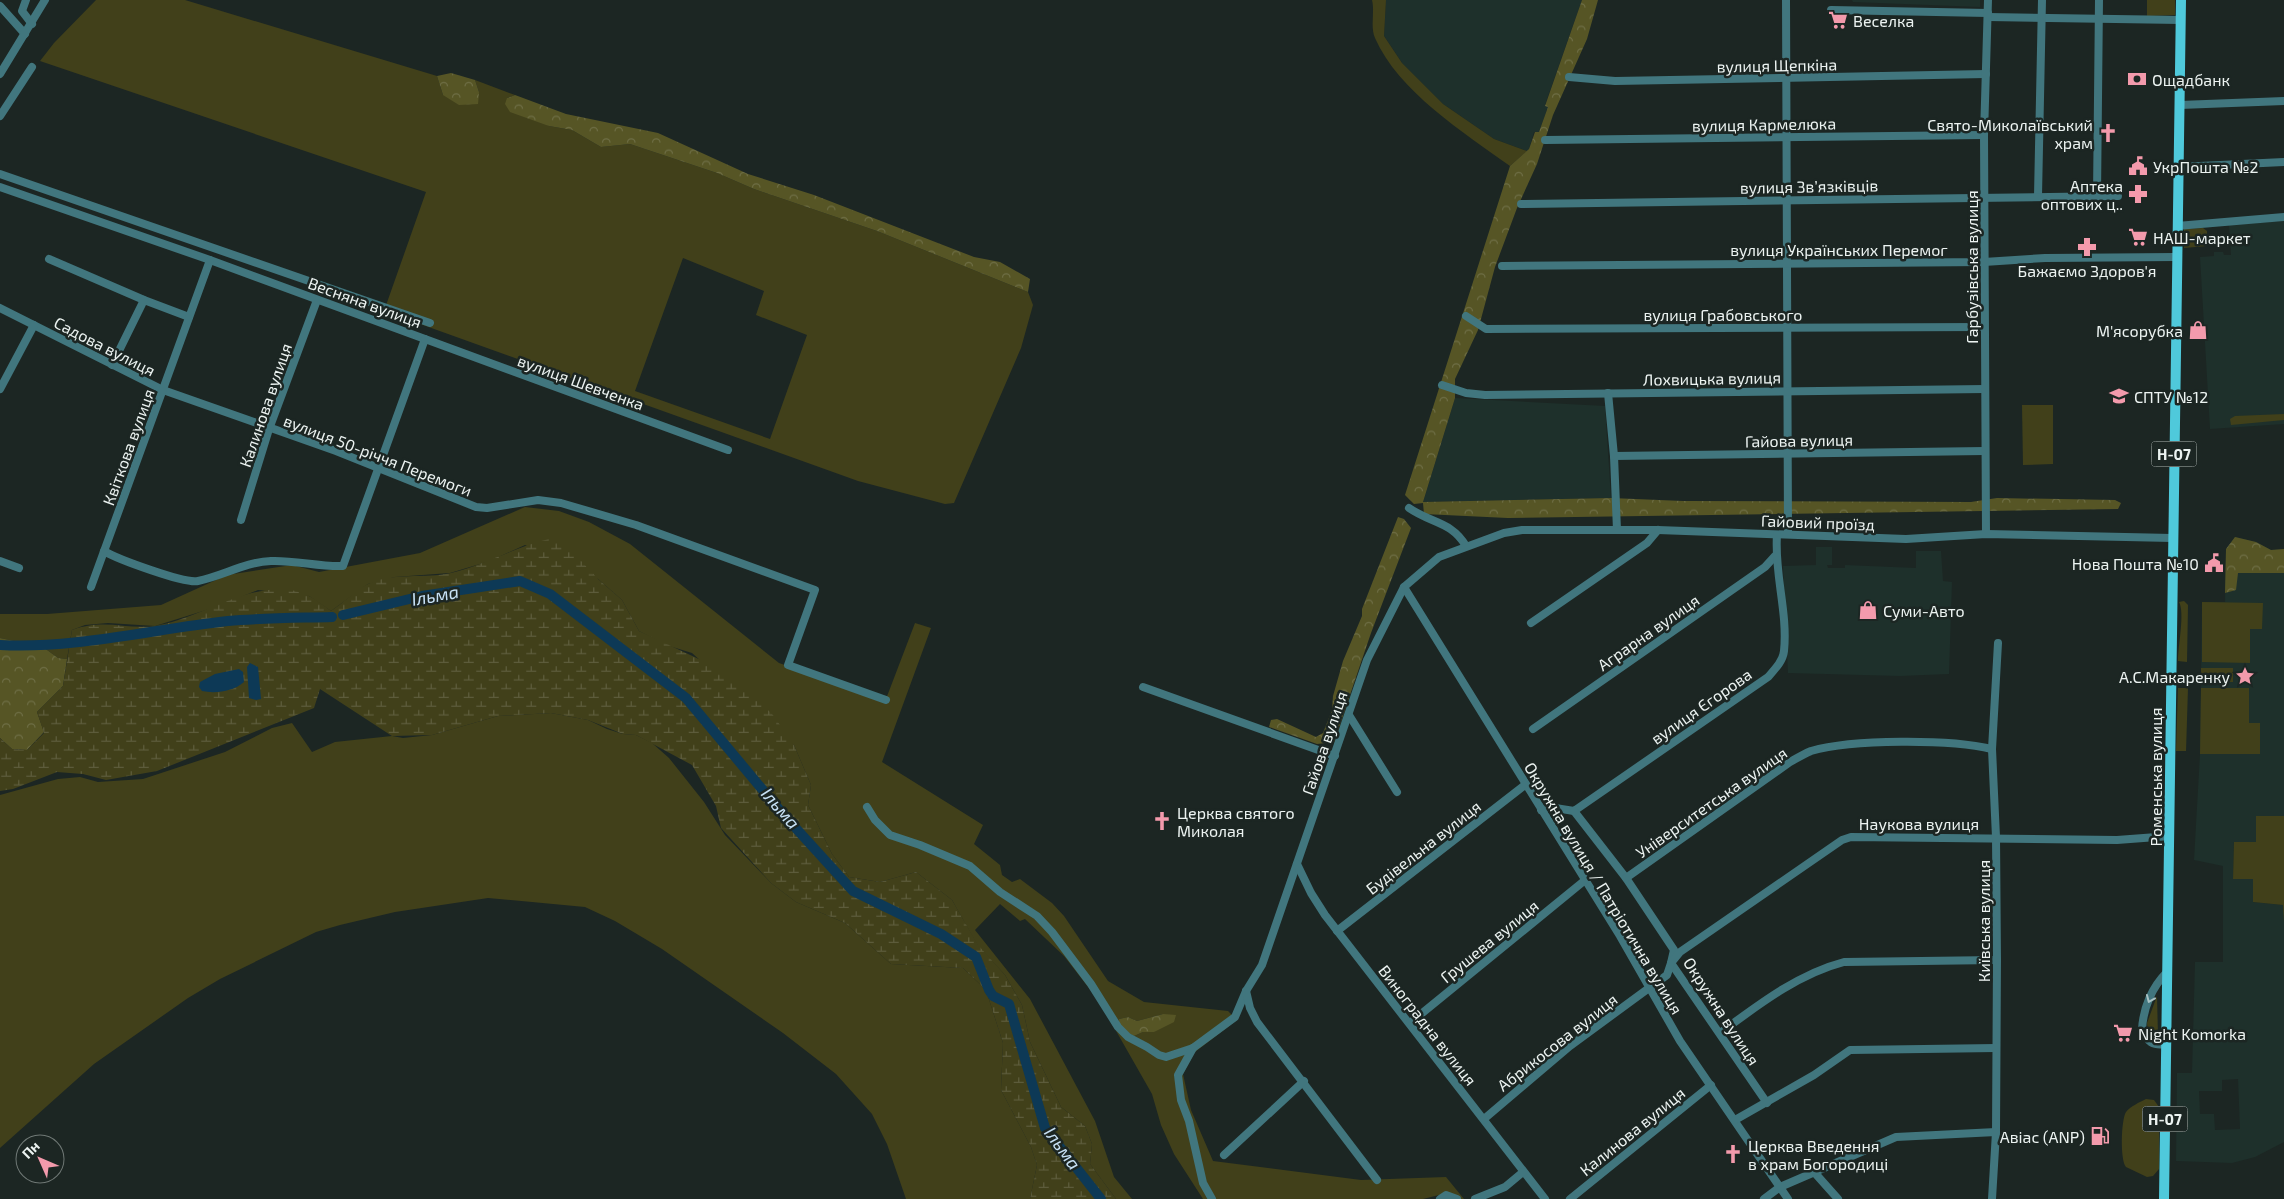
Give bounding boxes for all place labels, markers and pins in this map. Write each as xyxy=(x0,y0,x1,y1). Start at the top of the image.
supermarket icon: Веселка xyxy=(1827,9,1849,31)
place label: Веселка xyxy=(1853,11,1914,30)
bank icon: Ощадбанк xyxy=(2126,68,2148,90)
place label: Ощадбанк xyxy=(2152,70,2230,89)
place label: Свято-Миколаївський храм xyxy=(1927,115,2093,152)
church icon: Свято-Миколаївський храм xyxy=(2097,122,2119,144)
public building icon: УкрПошта №2 xyxy=(2127,155,2149,177)
place label: УкрПошта №2 xyxy=(2153,157,2259,176)
place label: Аптека оптових ц.. xyxy=(2041,176,2123,213)
pharmacy icon: Аптека оптових ц.. xyxy=(2127,183,2149,205)
supermarket icon: НАШ-маркет xyxy=(2127,226,2149,248)
place label: НАШ-маркет xyxy=(2153,228,2251,247)
pharmacy icon: Бажаємо Здоров'я xyxy=(2076,236,2098,258)
place label: Бажаємо Здоров'я xyxy=(2018,261,2156,280)
shop icon: М'ясорубка xyxy=(2187,319,2209,341)
place label: М'ясорубка xyxy=(2096,321,2183,341)
school or university icon: СПТУ №12 xyxy=(2108,385,2130,407)
place label: СПТУ №12 xyxy=(2134,387,2208,406)
public building icon: Нова Пошта №10 xyxy=(2203,552,2225,574)
place label: Нова Пошта №10 xyxy=(2072,554,2199,573)
shop icon: Суми-Авто xyxy=(1857,599,1879,621)
place label: Суми-Авто xyxy=(1883,601,1965,621)
place icon: А.С.Макаренку xyxy=(2234,665,2256,687)
place label: А.С.Макаренку xyxy=(2119,667,2230,687)
place label: Церква святого Миколая xyxy=(1177,803,1295,840)
church icon: Церква святого Миколая xyxy=(1151,810,1173,832)
supermarket icon: Night Komorka xyxy=(2112,1022,2134,1044)
place label: Night Komorka xyxy=(2138,1024,2246,1043)
fuel station icon: Авіас (ANP) xyxy=(2089,1125,2111,1147)
place label: Авіас (ANP) xyxy=(2000,1127,2085,1146)
place label: Церква Введення в храм Богородиці xyxy=(1748,1136,1888,1173)
church icon: Церква Введення в храм Богородиці xyxy=(1722,1143,1744,1165)

